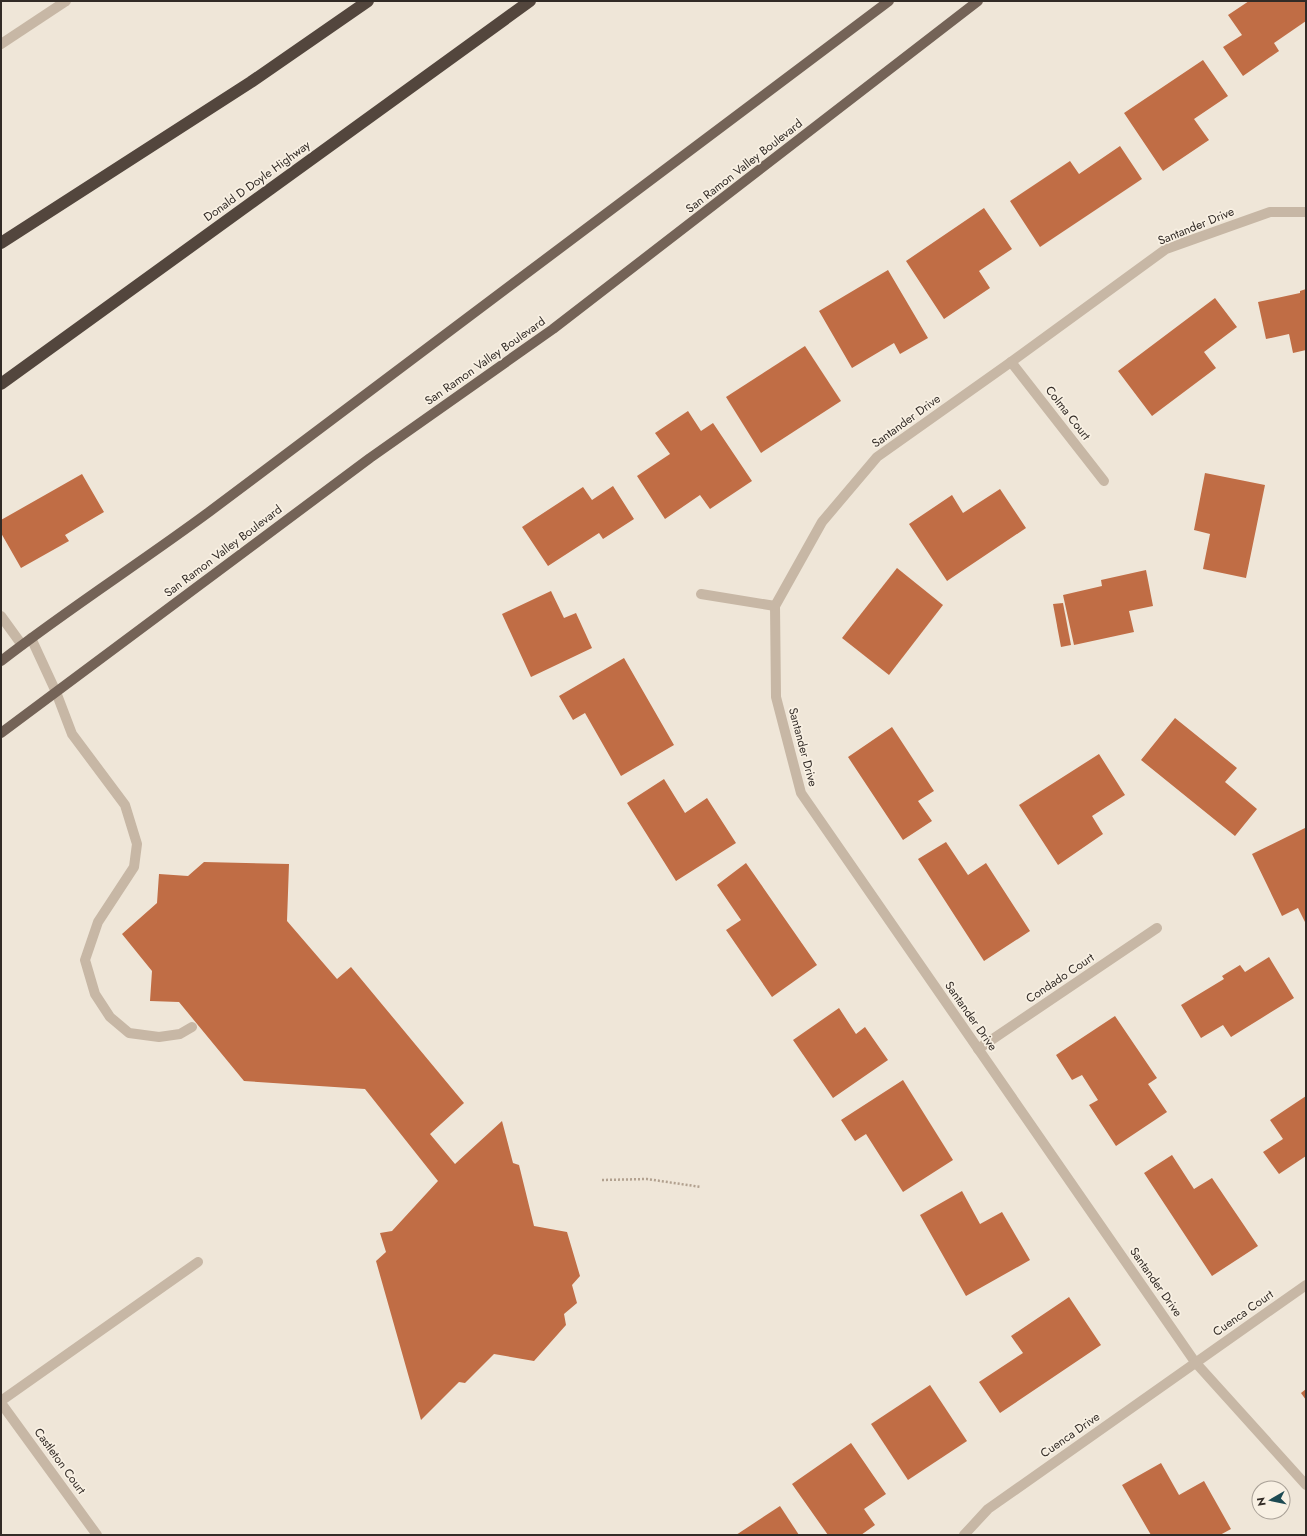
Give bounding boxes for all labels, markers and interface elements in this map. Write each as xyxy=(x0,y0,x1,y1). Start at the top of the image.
street label: San Ramon Valley Boulevard xyxy=(682,115,806,217)
street label: Donald D Doyle Highway xyxy=(200,136,315,226)
street label: Santander Drive xyxy=(1155,202,1237,250)
street label: San Ramon Valley Boulevard xyxy=(421,312,549,410)
street label: Colma Court xyxy=(1041,382,1095,444)
street label: Santander Drive xyxy=(868,390,944,452)
street label: San Ramon Valley Boulevard xyxy=(160,501,286,601)
street label: Santander Drive xyxy=(784,706,822,788)
street label: Condado Court xyxy=(1022,948,1098,1007)
street label: Santander Drive xyxy=(940,978,1002,1054)
street label: Santander Drive xyxy=(1125,1244,1187,1320)
street label: Cuenca Court xyxy=(1209,1285,1277,1341)
street label: Cuenca Drive xyxy=(1037,1408,1103,1462)
street label: Castleton Court xyxy=(30,1424,90,1498)
north arrow xyxy=(1251,1480,1291,1520)
text: N xyxy=(1253,1496,1270,1507)

